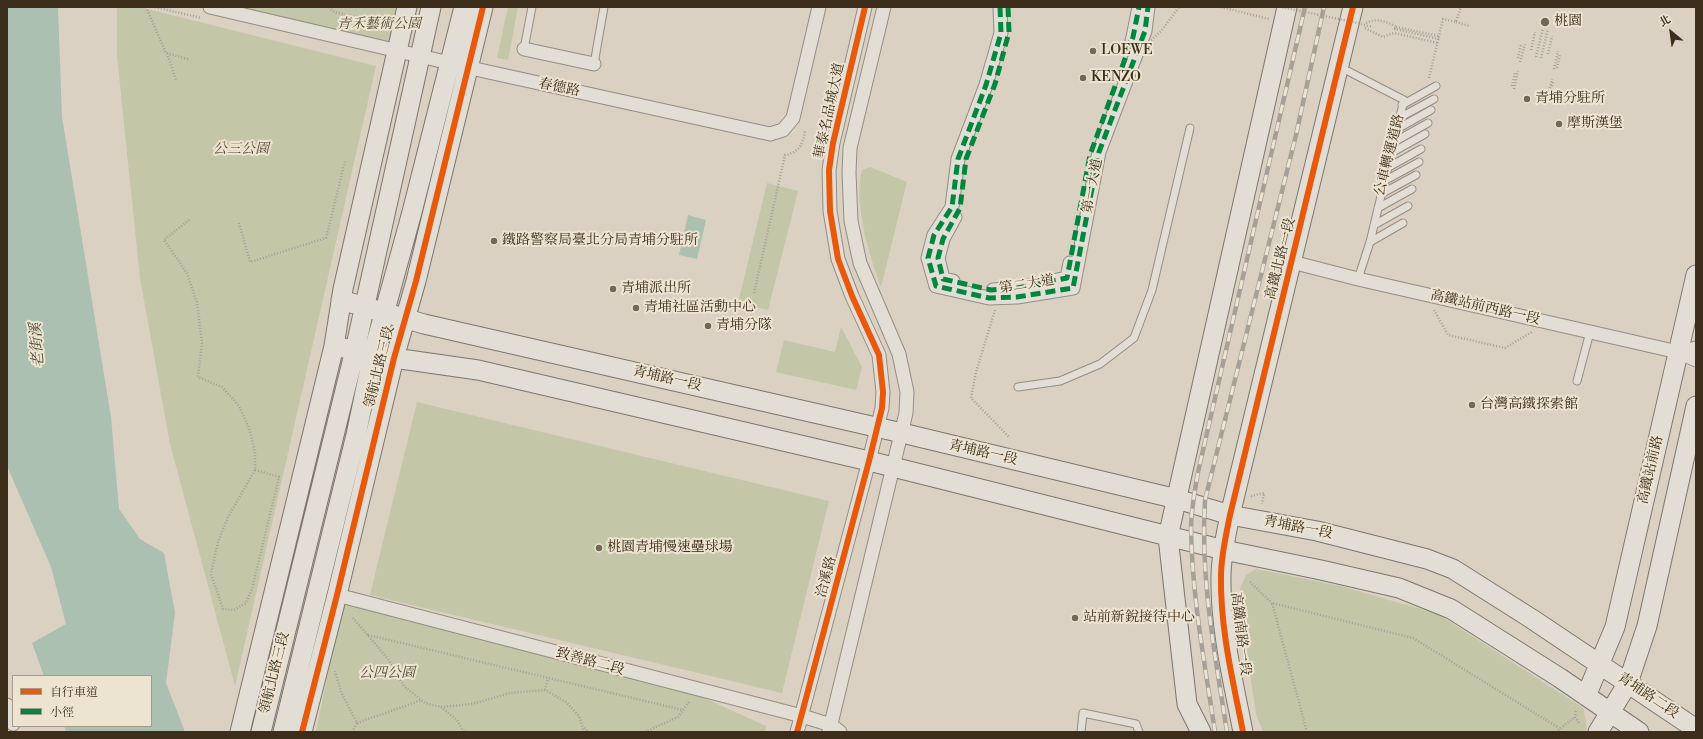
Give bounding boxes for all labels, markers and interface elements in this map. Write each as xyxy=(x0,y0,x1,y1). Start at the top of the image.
north arrow xyxy=(1651,12,1691,52)
text: 北 xyxy=(1657,13,1673,30)
place label: 桃園 xyxy=(1554,14,1582,30)
marker: 桃園 xyxy=(1539,16,1551,28)
park label: 青禾藝術公園 xyxy=(337,17,421,33)
place label: LOEWE xyxy=(1101,43,1153,59)
marker: LOEWE xyxy=(1088,46,1098,56)
street label: 華泰名品城大道 xyxy=(812,61,848,161)
place label: KENZO xyxy=(1091,70,1141,86)
marker: KENZO xyxy=(1078,73,1088,83)
street label: 春德路 xyxy=(537,75,581,101)
place label: 青埔分駐所 xyxy=(1535,91,1605,107)
marker: 青埔分駐所 xyxy=(1522,94,1532,104)
street label: 公車轉運道路 xyxy=(1372,112,1408,198)
place label: 摩斯漢堡 xyxy=(1567,116,1623,132)
marker: 摩斯漢堡 xyxy=(1554,119,1564,129)
park label: 公三公園 xyxy=(213,142,269,158)
street label: 第一大道 xyxy=(1079,157,1107,215)
street label: 高鐵北路一段 xyxy=(1263,216,1299,302)
place label: 鐵路警察局臺北分局青埔分駐所 xyxy=(502,233,698,249)
marker: 鐵路警察局臺北分局青埔分駐所 xyxy=(489,236,499,246)
street label: 第二大道 xyxy=(998,272,1056,298)
place label: 青埔派出所 xyxy=(621,281,691,297)
marker: 青埔派出所 xyxy=(608,284,618,294)
street label: 高鐵站前西路一段 xyxy=(1429,287,1541,329)
place label: 青埔社區活動中心 xyxy=(644,300,756,316)
marker: 青埔社區活動中心 xyxy=(631,303,641,313)
place label: 青埔分隊 xyxy=(716,318,772,334)
marker: 青埔分隊 xyxy=(703,321,713,331)
water label: 老街溪 xyxy=(27,322,49,368)
street label: 領航北路三段 xyxy=(362,324,398,410)
street label: 青埔路一段 xyxy=(631,363,703,395)
place label: 台灣高鐵探索館 xyxy=(1480,397,1578,413)
marker: 台灣高鐵探索館 xyxy=(1467,400,1477,410)
street label: 高鐵站前路 xyxy=(1635,434,1667,506)
street label: 青埔路一段 xyxy=(947,437,1019,469)
street label: 青埔路一段 xyxy=(1262,513,1334,543)
place label: 桃園青埔慢速壘球場 xyxy=(607,540,733,556)
marker: 桃園青埔慢速壘球場 xyxy=(594,543,604,553)
street label: 洽溪路 xyxy=(813,555,841,599)
street label: 高鐵南路一段 xyxy=(1227,591,1253,677)
place label: 站前新銳接待中心 xyxy=(1083,610,1195,626)
marker: 站前新銳接待中心 xyxy=(1070,613,1080,623)
street label: 領航北路三段 xyxy=(257,630,293,716)
street label: 致善路二段 xyxy=(554,645,626,679)
park label: 公四公園 xyxy=(359,666,415,682)
street label: 青埔路二段 xyxy=(1614,669,1682,723)
legend xyxy=(12,675,152,727)
text: 自行車道 xyxy=(50,685,98,700)
text: 小徑 xyxy=(50,705,74,720)

